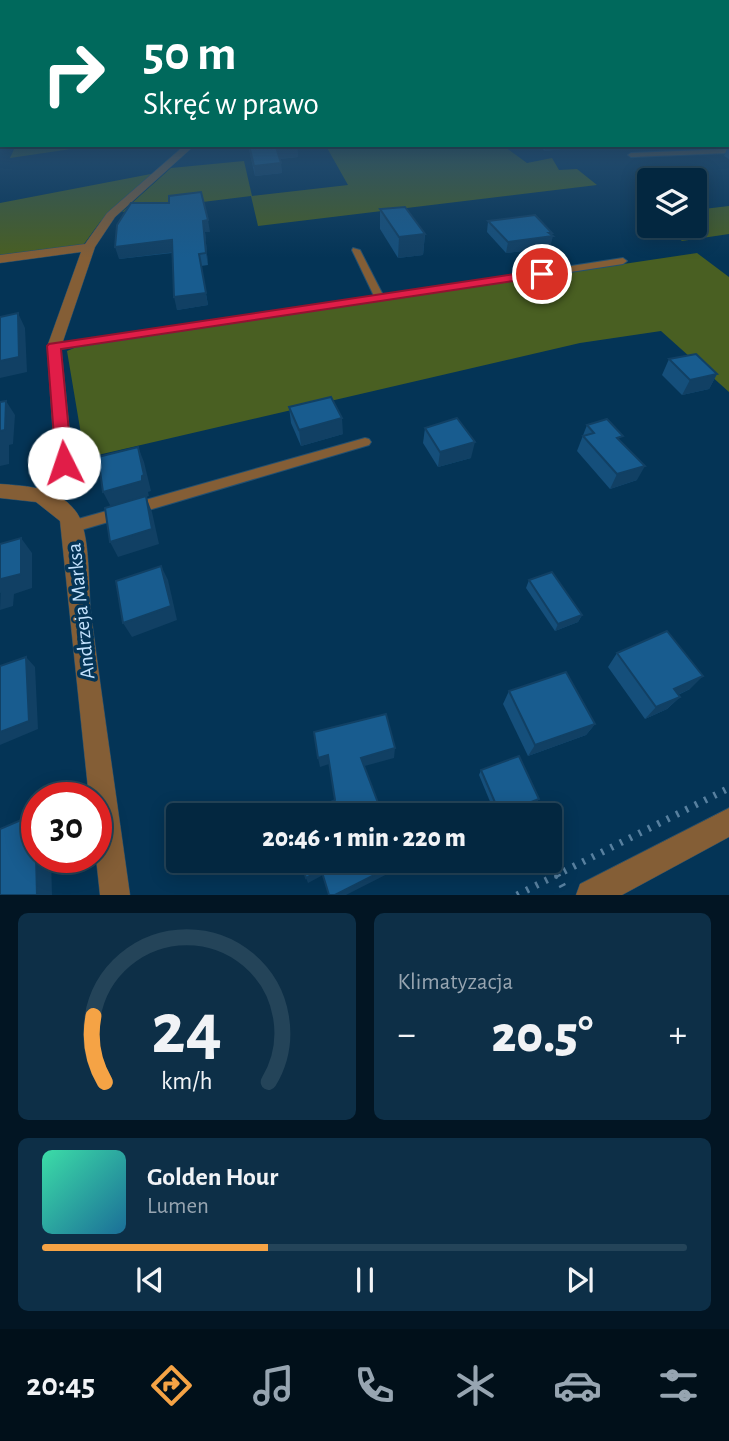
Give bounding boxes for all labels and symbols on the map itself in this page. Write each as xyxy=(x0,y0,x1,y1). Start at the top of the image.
pin xyxy=(512,244,572,304)
position arrow xyxy=(27,426,101,500)
street label: Andrzeja Marksa xyxy=(63,542,99,680)
speed limit sign: 30 xyxy=(21,782,112,873)

